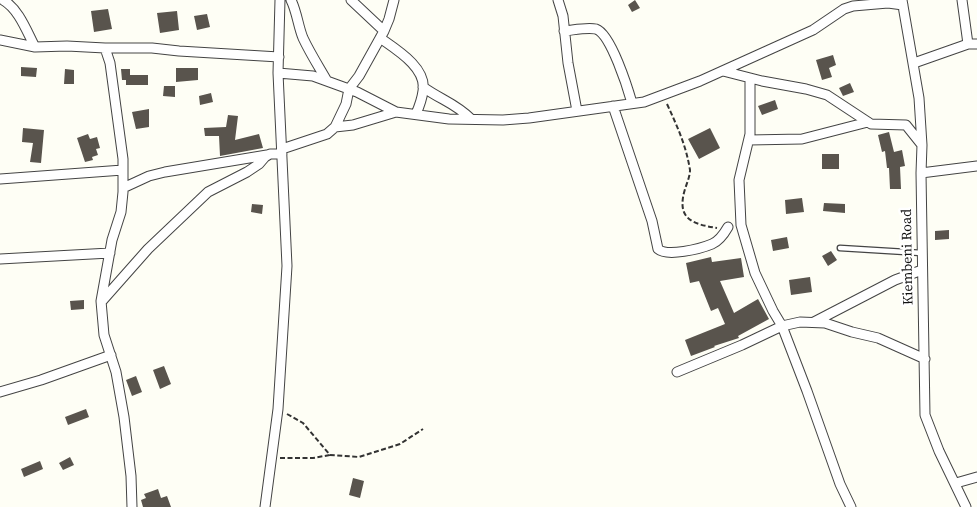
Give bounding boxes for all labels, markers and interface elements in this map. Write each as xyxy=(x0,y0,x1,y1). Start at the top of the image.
street label: Kiembeni Road xyxy=(899,209,917,305)

